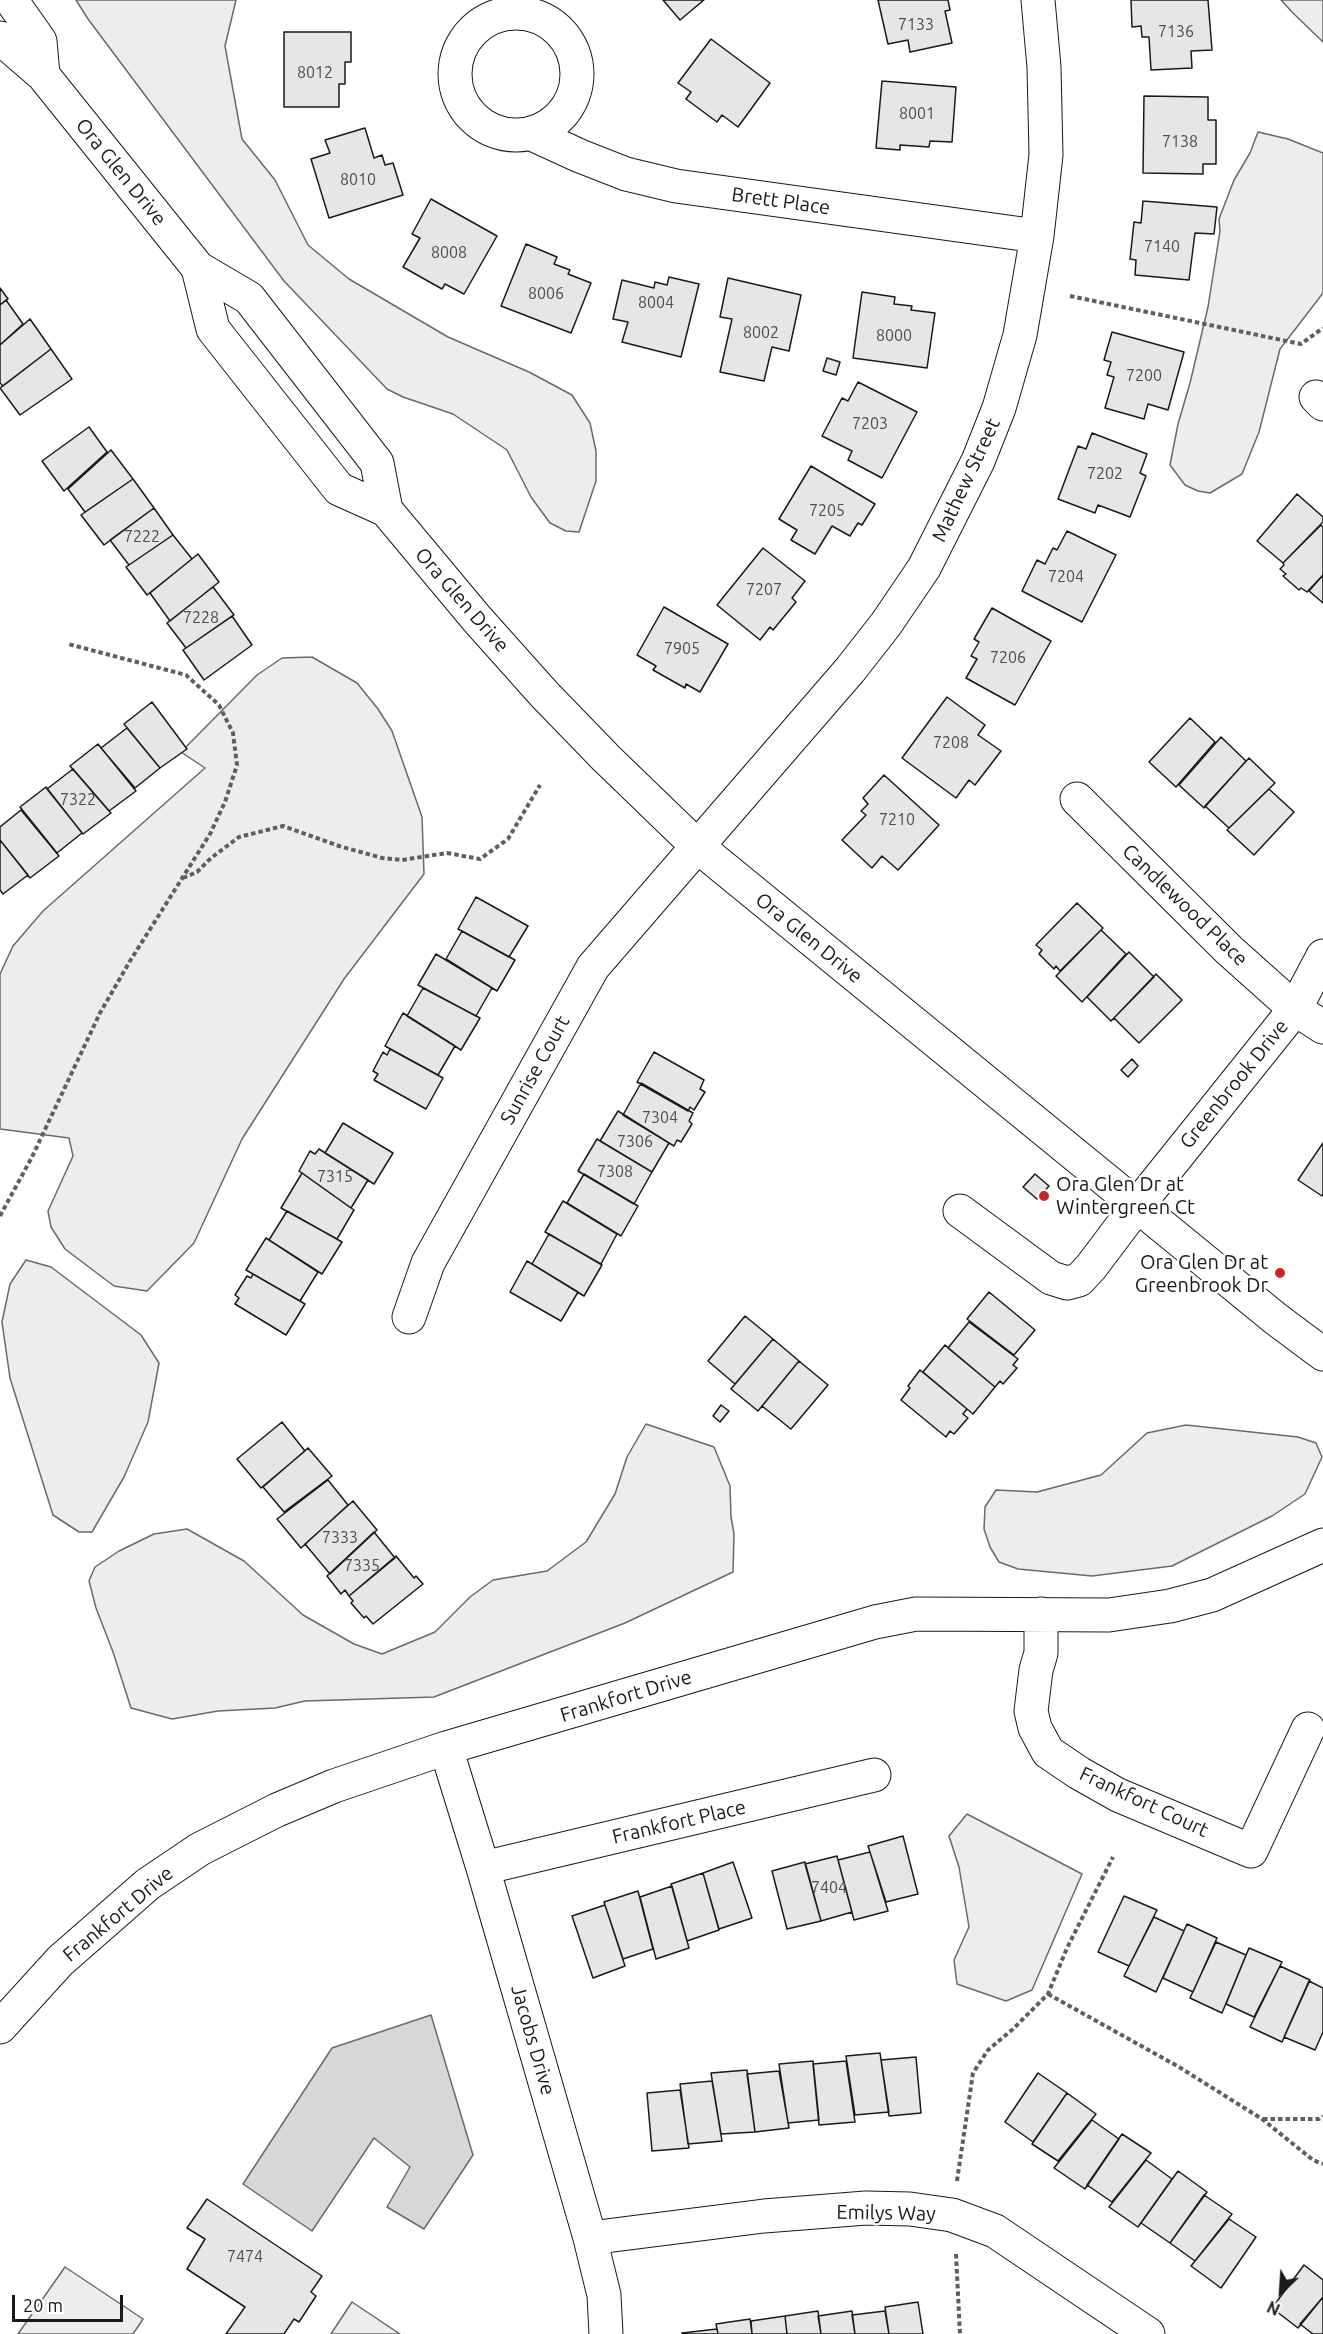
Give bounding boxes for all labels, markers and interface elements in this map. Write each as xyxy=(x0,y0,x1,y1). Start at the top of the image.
house number: 7133 xyxy=(898,15,934,35)
house number: 7136 xyxy=(1158,22,1194,42)
house number: 8012 xyxy=(297,63,333,83)
house number: 8001 xyxy=(899,104,935,124)
street label: Ora Glen Drive xyxy=(71,114,171,230)
house number: 7138 xyxy=(1162,132,1198,152)
house number: 8010 xyxy=(340,170,376,190)
street label: Brett Place xyxy=(730,182,832,220)
house number: 7140 xyxy=(1144,237,1180,257)
house number: 8008 xyxy=(431,243,467,263)
house number: 8006 xyxy=(528,284,564,304)
house number: 8004 xyxy=(638,293,674,313)
house number: 8002 xyxy=(743,323,779,343)
house number: 8000 xyxy=(876,326,912,346)
house number: 7200 xyxy=(1126,366,1162,386)
house number: 7203 xyxy=(852,414,888,434)
street label: Mathew Street xyxy=(927,414,1005,546)
house number: 7202 xyxy=(1087,464,1123,484)
house number: 7205 xyxy=(809,501,845,521)
house number: 7222 xyxy=(124,527,160,547)
street label: Ora Glen Drive xyxy=(410,543,514,657)
house number: 7204 xyxy=(1048,567,1084,587)
house number: 7207 xyxy=(746,580,782,600)
house number: 7228 xyxy=(183,608,219,628)
house number: 7905 xyxy=(664,639,700,659)
house number: 7206 xyxy=(990,648,1026,668)
house number: 7208 xyxy=(933,733,969,753)
house number: 7322 xyxy=(60,790,96,810)
house number: 7210 xyxy=(879,810,915,830)
street label: Candlewood Place xyxy=(1117,839,1253,971)
street label: Ora Glen Drive xyxy=(751,888,867,988)
street label: Sunrise Court xyxy=(495,1011,575,1129)
street label: Greenbrook Drive xyxy=(1175,1015,1293,1153)
house number: 7304 xyxy=(642,1108,678,1128)
house number: 7306 xyxy=(617,1132,653,1152)
house number: 7308 xyxy=(597,1162,633,1182)
house number: 7315 xyxy=(317,1167,353,1187)
place label: Ora Glen Dr at Wintergreen Ct xyxy=(1056,1172,1195,1219)
marker: Ora Glen Dr at Wintergreen Ct xyxy=(1037,1189,1051,1203)
place label: Ora Glen Dr at Greenbrook Dr xyxy=(1135,1250,1268,1297)
marker: Ora Glen Dr at Greenbrook Dr xyxy=(1273,1266,1287,1280)
house number: 7333 xyxy=(322,1528,358,1548)
house number: 7335 xyxy=(344,1556,380,1576)
street label: Frankfort Drive xyxy=(557,1665,695,1727)
street label: Frankfort Court xyxy=(1076,1762,1212,1842)
street label: Frankfort Place xyxy=(610,1795,748,1849)
street label: Frankfort Drive xyxy=(58,1861,178,1967)
house number: 7404 xyxy=(811,1878,847,1898)
street label: Jacobs Drive xyxy=(506,1982,560,2098)
street label: Emilys Way xyxy=(836,2200,936,2226)
house number: 7474 xyxy=(227,2247,263,2267)
north arrow xyxy=(1251,2262,1311,2322)
scale bar xyxy=(15,2283,126,2321)
text: 20 m xyxy=(23,2295,63,2315)
text: N xyxy=(1264,2298,1283,2319)

